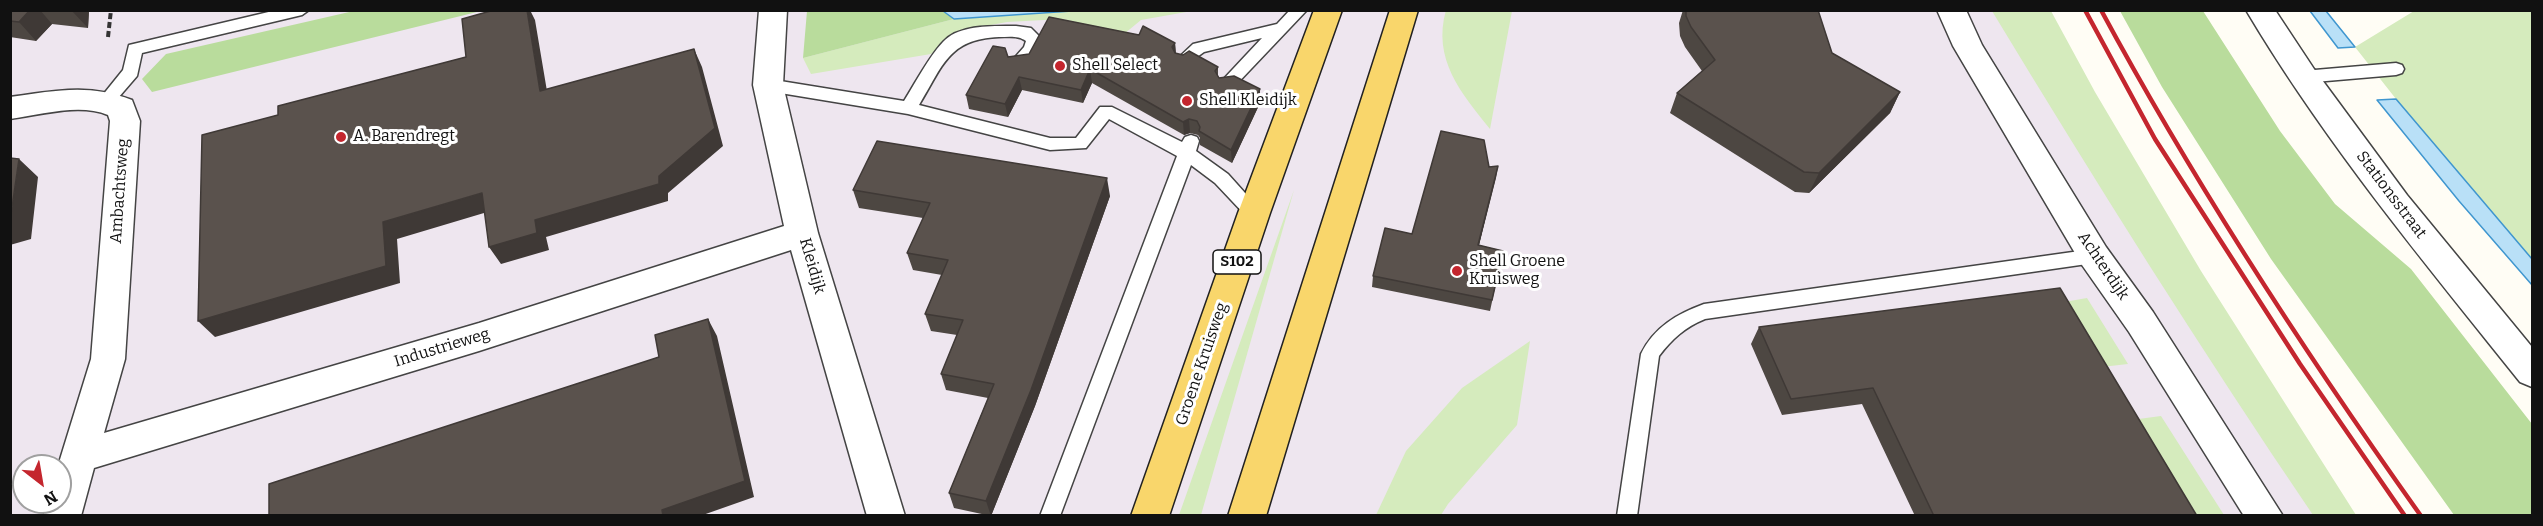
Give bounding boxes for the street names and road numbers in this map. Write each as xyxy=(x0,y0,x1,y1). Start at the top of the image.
street label: Ambachtsweg xyxy=(107,138,133,244)
street label: Stationsstraat xyxy=(2352,147,2430,243)
street label: Achterdijk xyxy=(2073,228,2133,304)
street label: Kleidijk xyxy=(795,236,829,296)
road number: S102 xyxy=(1213,250,1261,274)
street label: Groene Kruisweg xyxy=(1172,300,1232,428)
street label: Industrieweg xyxy=(392,324,492,372)

